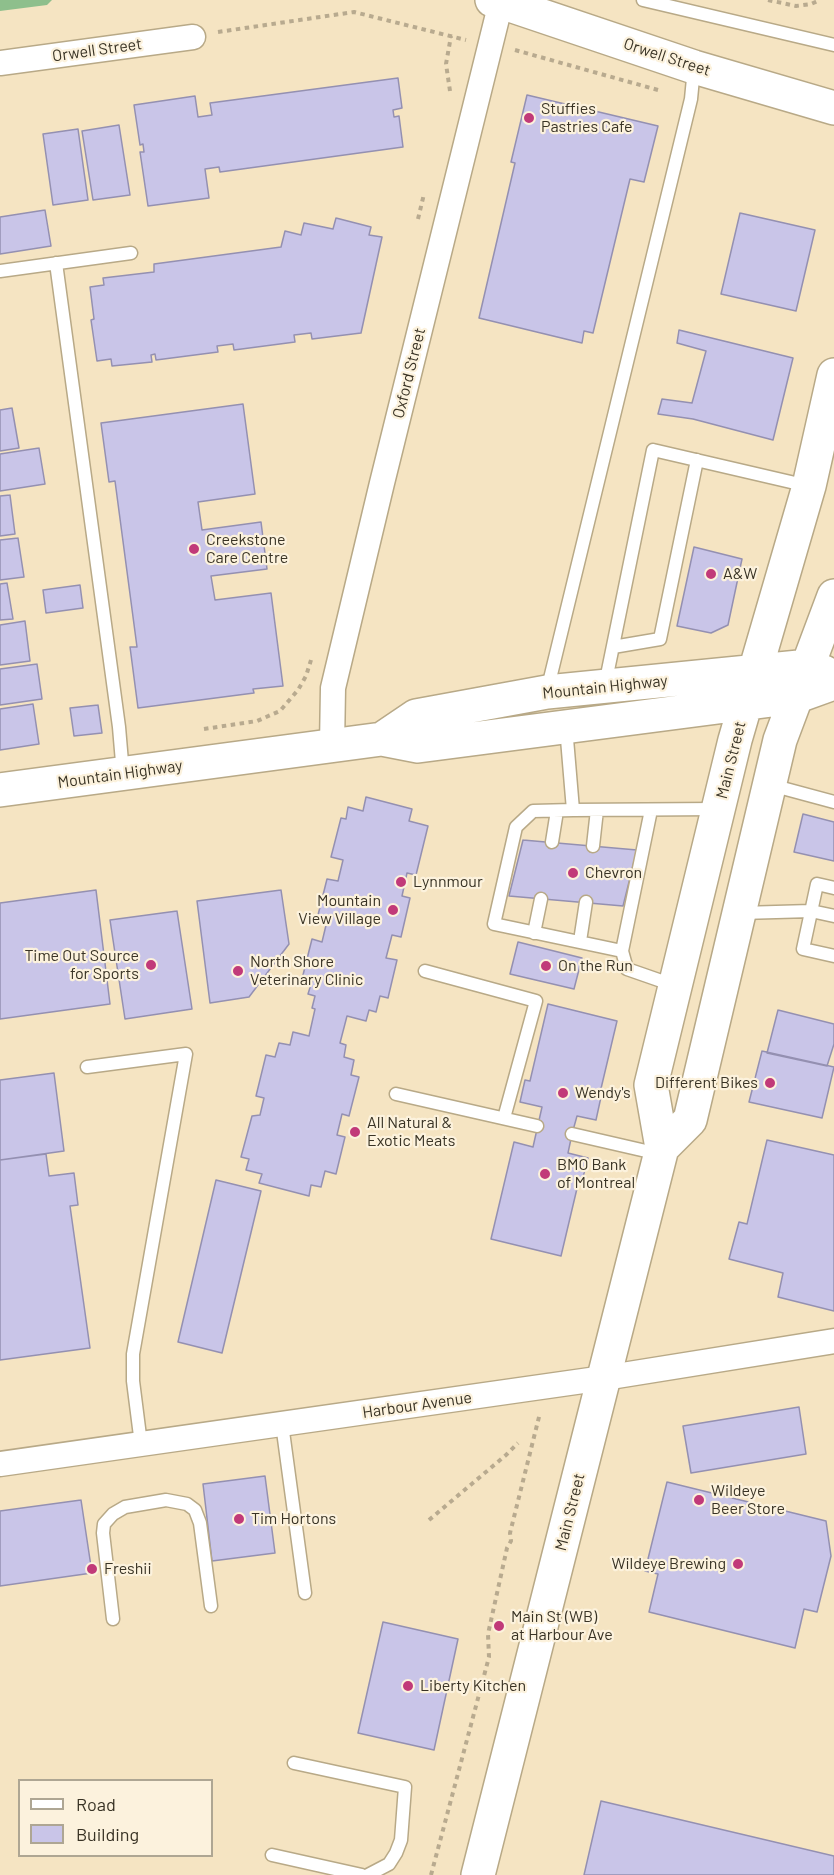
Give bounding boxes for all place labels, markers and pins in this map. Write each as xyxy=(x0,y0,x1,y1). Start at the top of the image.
place label: Stuffies Pastries Cafe xyxy=(541,99,632,137)
marker: Stuffies Pastries Cafe xyxy=(522,111,536,125)
place label: Creekstone Care Centre xyxy=(206,530,288,568)
marker: Creekstone Care Centre xyxy=(187,542,201,556)
place label: A&W xyxy=(723,564,757,584)
marker: A&W xyxy=(704,567,718,581)
place label: Chevron xyxy=(585,863,642,883)
marker: Chevron xyxy=(566,866,580,880)
place label: Lynnmour xyxy=(413,872,483,892)
marker: Lynnmour xyxy=(394,875,408,889)
place label: Mountain View Village xyxy=(298,891,381,929)
marker: Mountain View Village xyxy=(386,903,400,917)
place label: Time Out Source for Sports xyxy=(24,946,139,984)
place label: North Shore Veterinary Clinic xyxy=(250,952,363,990)
place label: On the Run xyxy=(558,956,633,976)
marker: Time Out Source for Sports xyxy=(144,958,158,972)
marker: On the Run xyxy=(539,959,553,973)
marker: North Shore Veterinary Clinic xyxy=(231,964,245,978)
place label: Different Bikes xyxy=(655,1073,758,1093)
marker: Different Bikes xyxy=(763,1076,777,1090)
place label: Wendy's xyxy=(575,1083,631,1103)
marker: Wendy's xyxy=(556,1086,570,1100)
place label: All Natural & Exotic Meats xyxy=(367,1113,456,1151)
marker: All Natural & Exotic Meats xyxy=(348,1125,362,1139)
place label: BMO Bank of Montreal xyxy=(557,1155,635,1193)
marker: BMO Bank of Montreal xyxy=(538,1167,552,1181)
place label: Wildeye Beer Store xyxy=(711,1481,785,1519)
marker: Wildeye Beer Store xyxy=(692,1493,706,1507)
place label: Tim Hortons xyxy=(251,1509,336,1529)
marker: Tim Hortons xyxy=(232,1512,246,1526)
place label: Wildeye Brewing xyxy=(611,1554,726,1574)
marker: Wildeye Brewing xyxy=(731,1557,745,1571)
place label: Freshii xyxy=(104,1559,152,1579)
marker: Freshii xyxy=(85,1562,99,1576)
place label: Main St (WB) at Harbour Ave xyxy=(511,1607,613,1645)
marker: Main St (WB) at Harbour Ave xyxy=(492,1619,506,1633)
place label: Liberty Kitchen xyxy=(420,1676,526,1696)
marker: Liberty Kitchen xyxy=(401,1679,415,1693)

